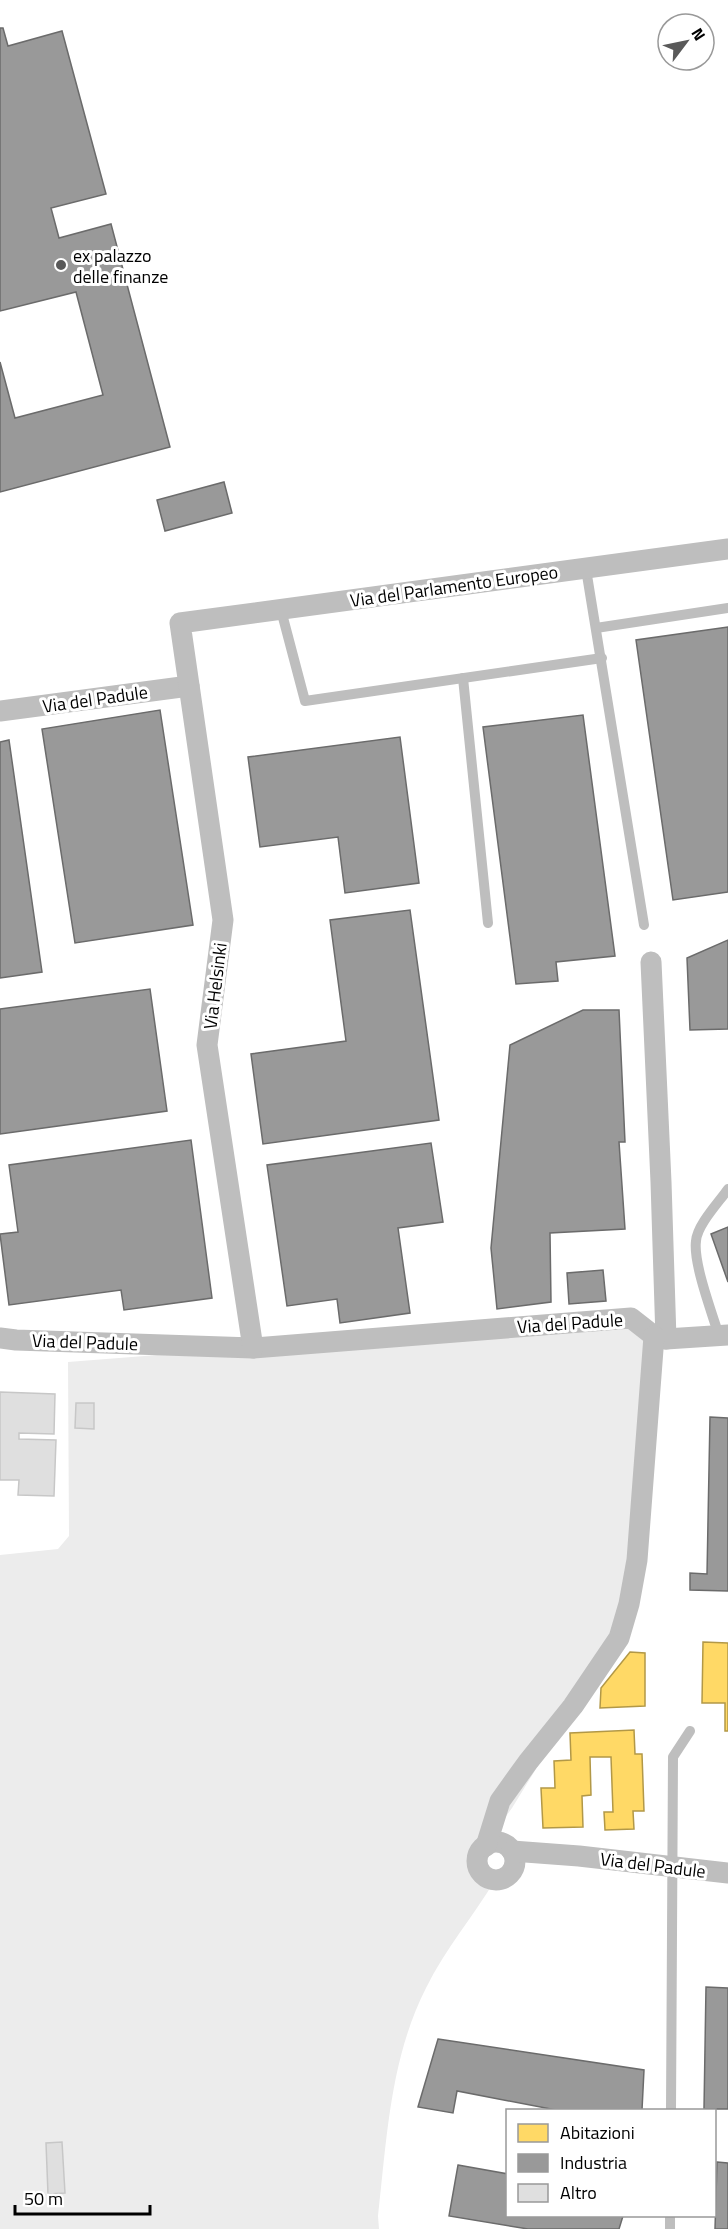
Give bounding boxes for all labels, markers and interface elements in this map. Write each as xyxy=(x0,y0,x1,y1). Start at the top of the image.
north arrow xyxy=(656,12,716,72)
text: N xyxy=(686,23,712,45)
place label: ex palazzo delle finanze xyxy=(73,242,168,290)
marker: ex palazzo delle finanze xyxy=(54,258,68,272)
street label: Via del Parlamento Europeo xyxy=(348,558,560,614)
street label: Via del Padule xyxy=(41,678,149,720)
street label: Via Helsinki xyxy=(196,941,234,1031)
street label: Via del Padule xyxy=(516,1306,624,1340)
street label: Via del Padule xyxy=(32,1327,138,1357)
street label: Via del Padule xyxy=(599,1845,707,1885)
legend xyxy=(506,2109,716,2217)
text: Abitazioni xyxy=(560,2119,635,2146)
text: Industria xyxy=(560,2149,627,2176)
scale bar xyxy=(15,2178,150,2216)
text: Altro xyxy=(560,2179,597,2206)
text: 50 m xyxy=(24,2185,63,2212)

